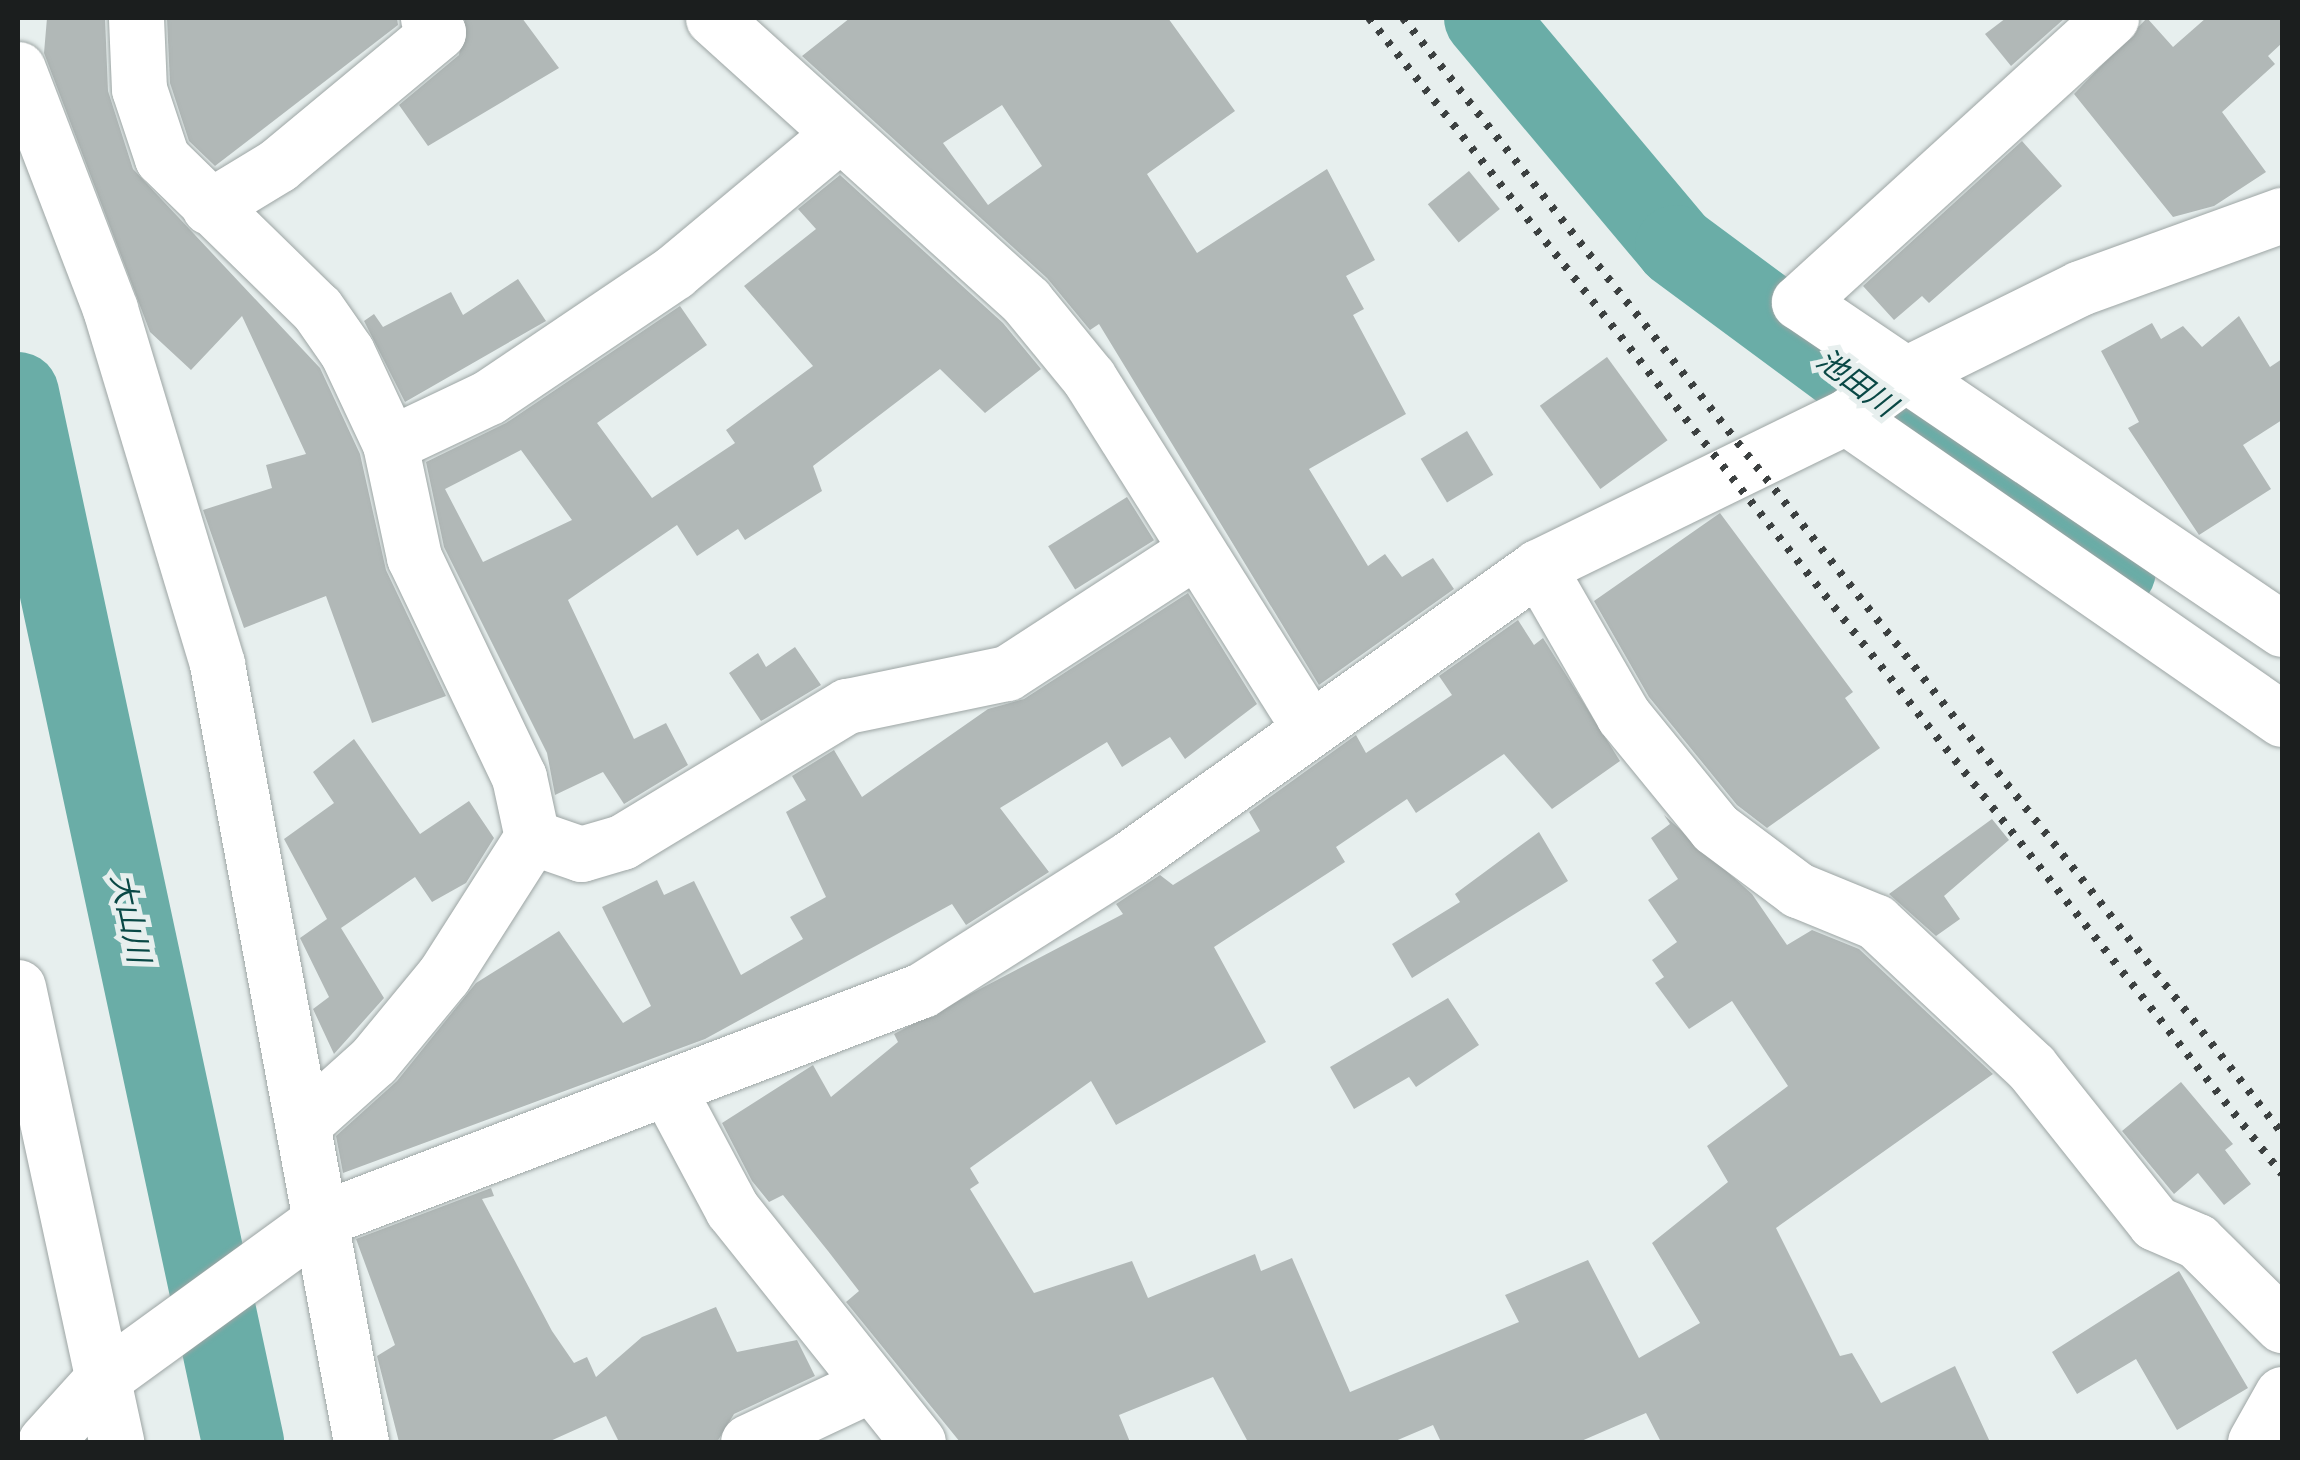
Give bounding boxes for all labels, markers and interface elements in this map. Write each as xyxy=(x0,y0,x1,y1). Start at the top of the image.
water label: 池田川 xyxy=(1809,342,1903,424)
water label: 大山川 xyxy=(103,870,157,966)

